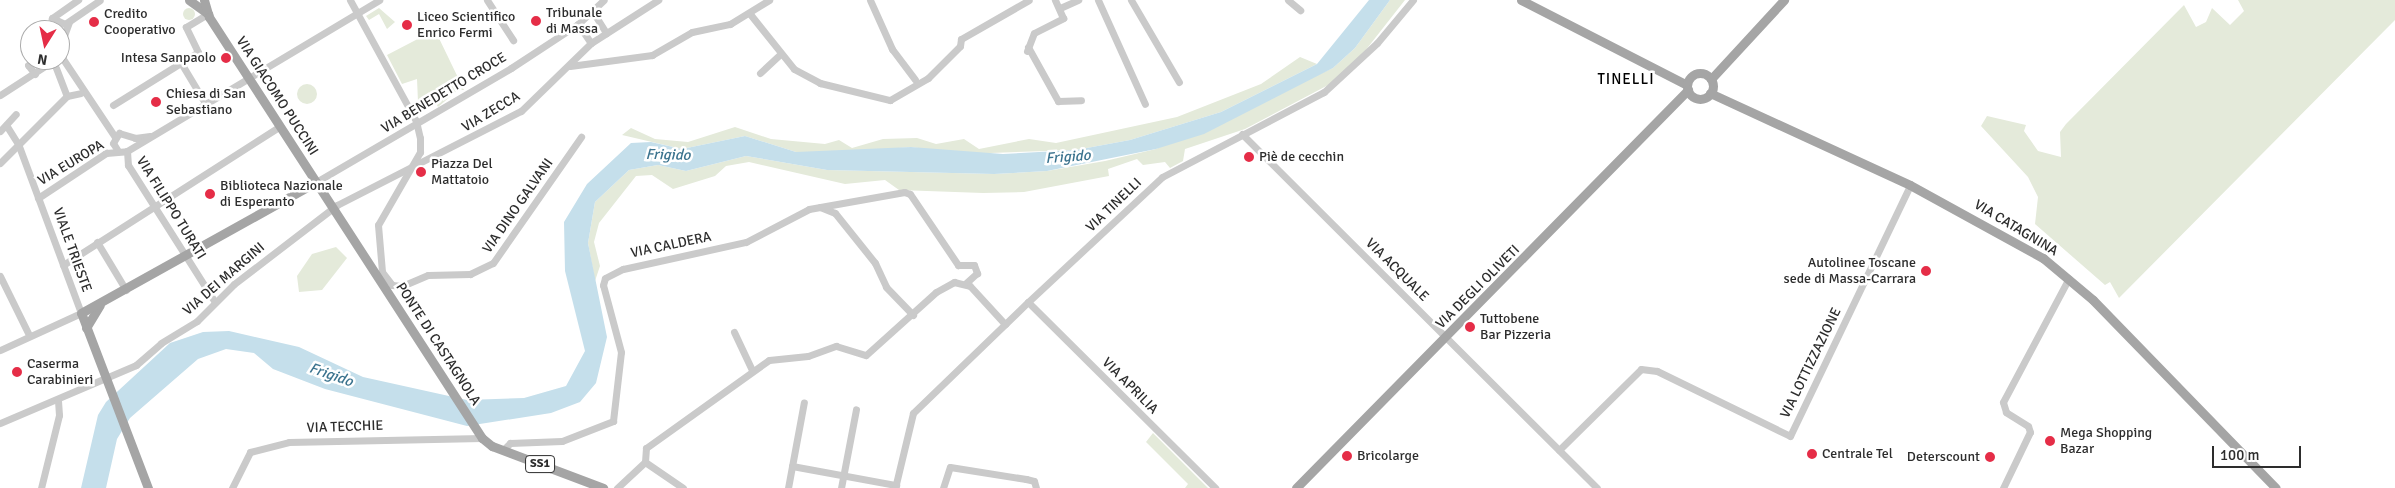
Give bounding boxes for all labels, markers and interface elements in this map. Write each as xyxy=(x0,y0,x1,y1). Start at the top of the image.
place label: Tribunale di Massa xyxy=(546,5,602,38)
place label: Credito Cooperativo xyxy=(104,6,175,38)
place label: Liceo Scientifico Enrico Fermi xyxy=(417,9,515,41)
marker: Tribunale di Massa xyxy=(530,15,542,27)
marker: Credito Cooperativo xyxy=(88,16,100,28)
marker: Liceo Scientifico Enrico Fermi xyxy=(401,19,413,31)
north arrow xyxy=(20,20,70,70)
street label: VIA GIACOMO PUCCINI xyxy=(232,33,322,159)
street label: VIA BENEDETTO CROCE xyxy=(378,49,510,137)
text: N xyxy=(36,50,49,68)
place label: Intesa Sanpaolo xyxy=(121,50,216,66)
marker: Intesa Sanpaolo xyxy=(220,52,232,64)
district label: TINELLI xyxy=(1597,71,1655,89)
place label: Chiesa di San Sebastiano xyxy=(166,86,246,118)
street label: VIA ZECCA xyxy=(459,88,523,136)
marker: Chiesa di San Sebastiano xyxy=(150,96,162,108)
street label: VIA EUROPA xyxy=(35,137,107,189)
water label: Frigido xyxy=(645,146,691,164)
water label: Frigido xyxy=(1045,146,1091,168)
place label: Piè de cecchin xyxy=(1259,149,1344,165)
marker: Piè de cecchin xyxy=(1243,151,1255,163)
street label: VIA FILIPPO TURATI xyxy=(133,153,209,263)
street label: VIA DINO GALVANI xyxy=(479,155,557,257)
place label: Piazza Del Mattatoio xyxy=(431,156,493,188)
marker: Piazza Del Mattatoio xyxy=(415,166,427,178)
street label: VIA TINELLI xyxy=(1083,174,1145,236)
place label: Biblioteca Nazionale di Esperanto xyxy=(220,178,343,210)
marker: Biblioteca Nazionale di Esperanto xyxy=(204,188,216,200)
street label: VIA CATAGNINA xyxy=(1971,196,2061,260)
street label: VIALE TRIESTE xyxy=(49,206,95,294)
street label: VIA CALDERA xyxy=(629,228,713,262)
street label: VIA ACQUALE xyxy=(1362,235,1432,305)
street label: VIA DEI MARGINI xyxy=(180,239,268,319)
street label: VIA DEGLI OLIVETI xyxy=(1433,242,1523,332)
place label: Autolinee Toscane sede di Massa-Carrara xyxy=(1784,255,1916,288)
marker: Autolinee Toscane sede di Massa-Carrara xyxy=(1920,265,1932,277)
street label: PONTE DI CASTAGNOLA xyxy=(392,279,484,409)
street label: VIA LOTTIZZAZIONE xyxy=(1777,305,1845,421)
place label: Tuttobene Bar Pizzeria xyxy=(1480,311,1551,344)
marker: Tuttobene Bar Pizzeria xyxy=(1464,321,1476,333)
street label: VIA APRILIA xyxy=(1098,354,1162,418)
place label: Caserma Carabinieri xyxy=(27,356,93,388)
water label: Frigido xyxy=(307,359,355,391)
marker: Caserma Carabinieri xyxy=(11,366,23,378)
street label: VIA TECCHIE xyxy=(306,417,384,437)
place label: Mega Shopping Bazar xyxy=(2060,425,2152,458)
marker: Mega Shopping Bazar xyxy=(2044,435,2056,447)
scale bar xyxy=(2215,436,2304,468)
place label: Centrale Tel xyxy=(1822,446,1893,462)
text: 100 m xyxy=(2220,446,2260,464)
place label: Bricolarge xyxy=(1357,448,1419,464)
marker: Centrale Tel xyxy=(1806,448,1818,460)
place label: Deterscount xyxy=(1907,449,1980,465)
marker: Bricolarge xyxy=(1341,450,1353,462)
marker: Deterscount xyxy=(1984,451,1996,463)
road number: SS1 xyxy=(525,454,555,474)

